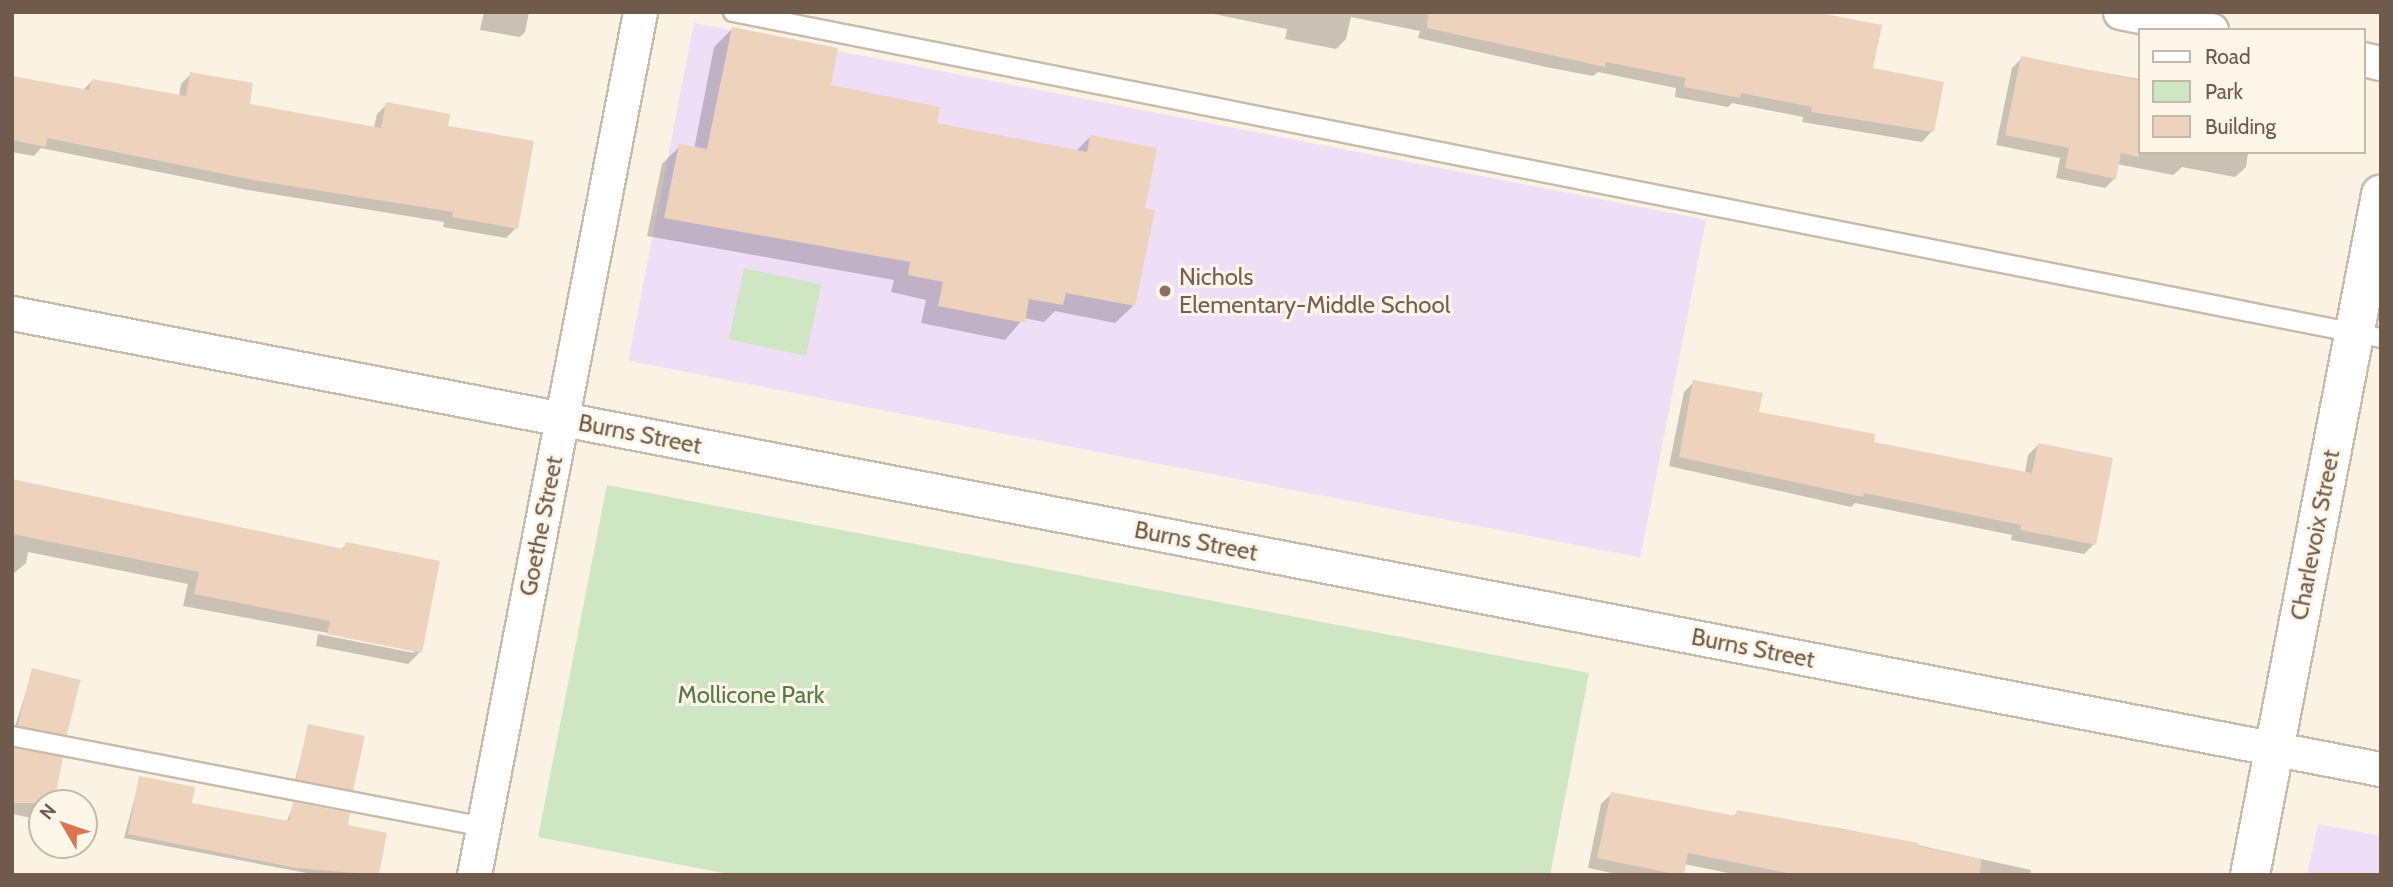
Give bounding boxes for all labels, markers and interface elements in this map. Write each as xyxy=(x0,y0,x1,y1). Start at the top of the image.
legend xyxy=(2138,28,2365,154)
text: Road xyxy=(2205,44,2251,69)
text: Park xyxy=(2205,79,2243,104)
text: Building xyxy=(2205,114,2276,139)
place label: Nichols Elementary-Middle School xyxy=(1179,263,1450,319)
marker: Nichols Elementary-Middle School xyxy=(1157,283,1173,299)
street label: Burns Street xyxy=(576,408,704,460)
street label: Charlevoix Street xyxy=(2284,447,2346,623)
street label: Goethe Street xyxy=(513,454,569,598)
street label: Burns Street xyxy=(1132,515,1260,567)
street label: Burns Street xyxy=(1689,622,1817,674)
park label: Mollicone Park xyxy=(677,681,825,709)
north arrow xyxy=(28,789,98,859)
text: N xyxy=(35,799,61,824)

